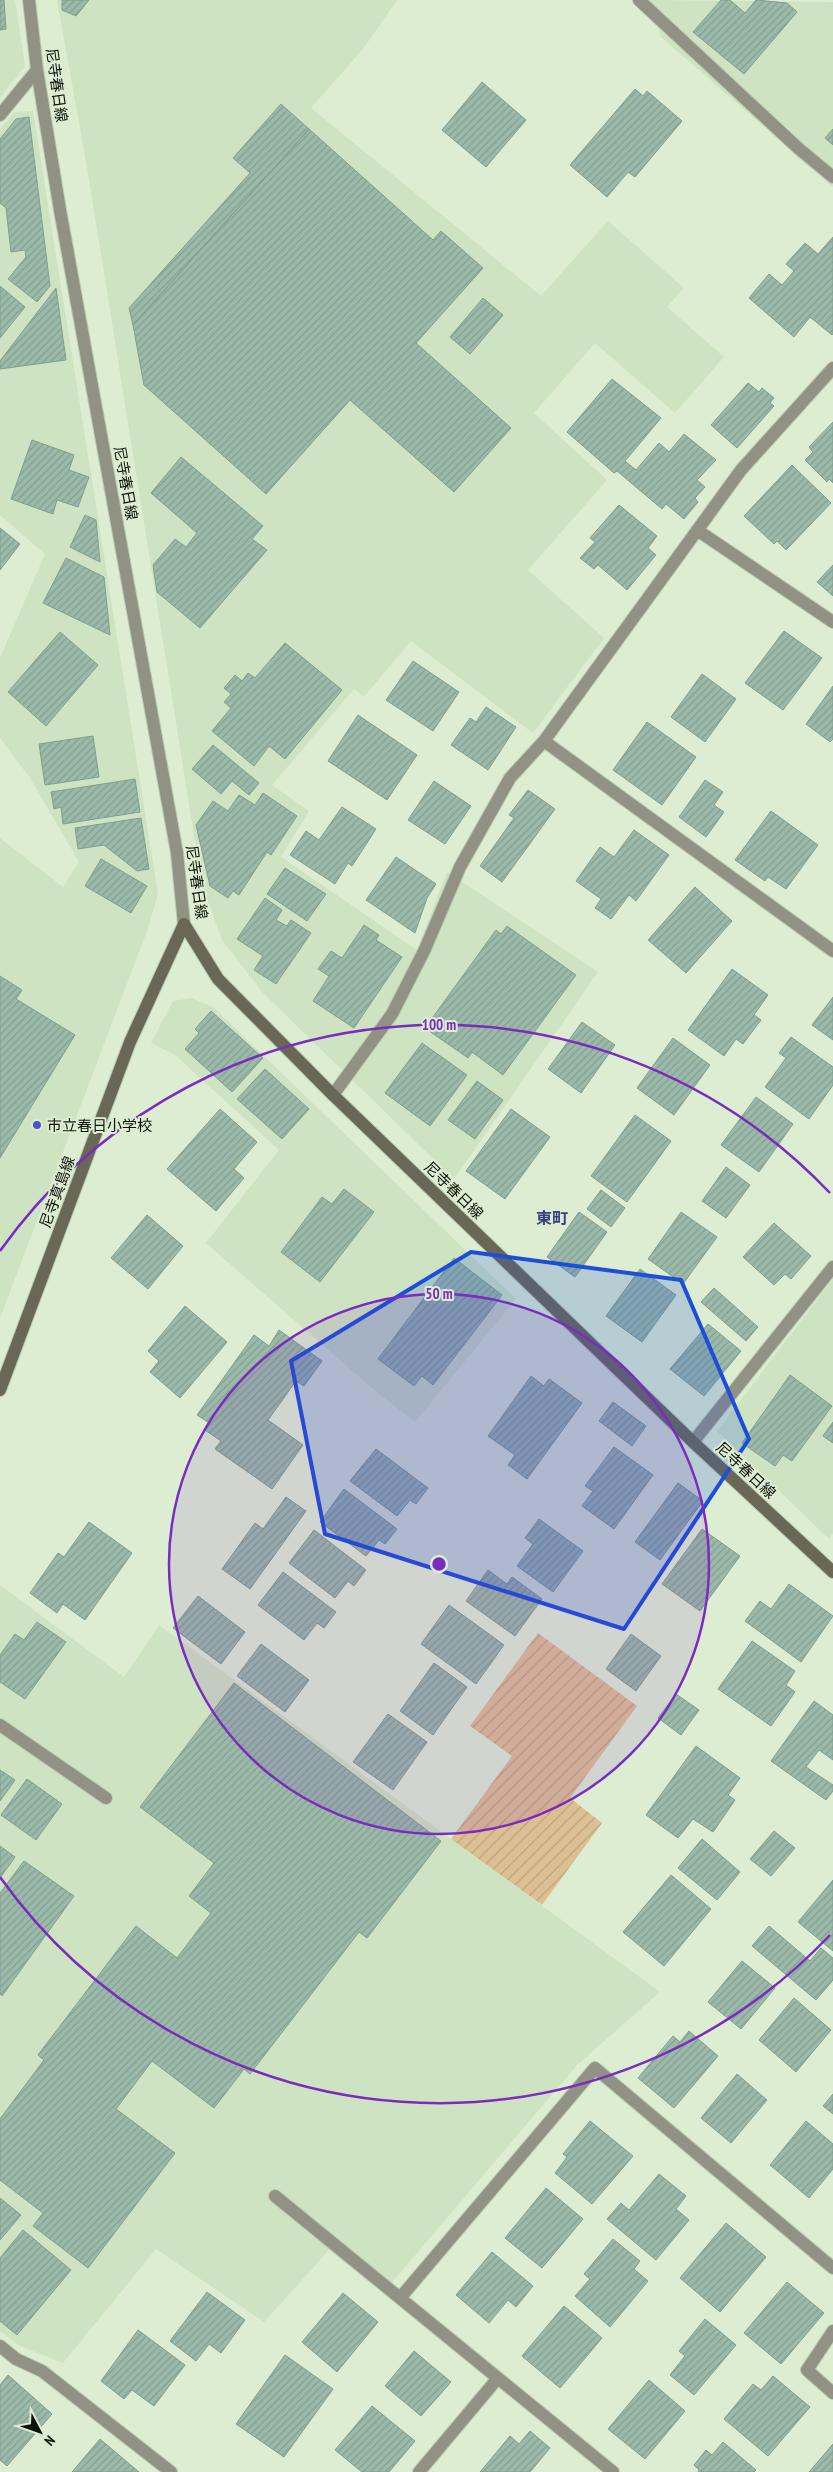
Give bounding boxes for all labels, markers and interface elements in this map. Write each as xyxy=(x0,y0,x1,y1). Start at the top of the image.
street label: 尼寺春日線 xyxy=(42,47,72,123)
street label: 尼寺春日線 xyxy=(110,444,142,522)
street label: 尼寺春日線 xyxy=(182,844,212,920)
text: 100 m xyxy=(422,1015,456,1034)
place label: 市立春日小学校 xyxy=(47,1116,152,1135)
marker: 市立春日小学校 xyxy=(31,1119,43,1131)
street label: 尼寺真島線 xyxy=(35,1154,79,1230)
street label: 尼寺春日線 xyxy=(420,1157,488,1223)
district label: 東町 xyxy=(536,1208,568,1228)
text: 50 m xyxy=(425,1284,453,1303)
street label: 尼寺春日線 xyxy=(712,1437,780,1503)
centre of rings xyxy=(430,1555,448,1573)
north arrow xyxy=(15,2407,65,2457)
text: N xyxy=(41,2432,59,2449)

